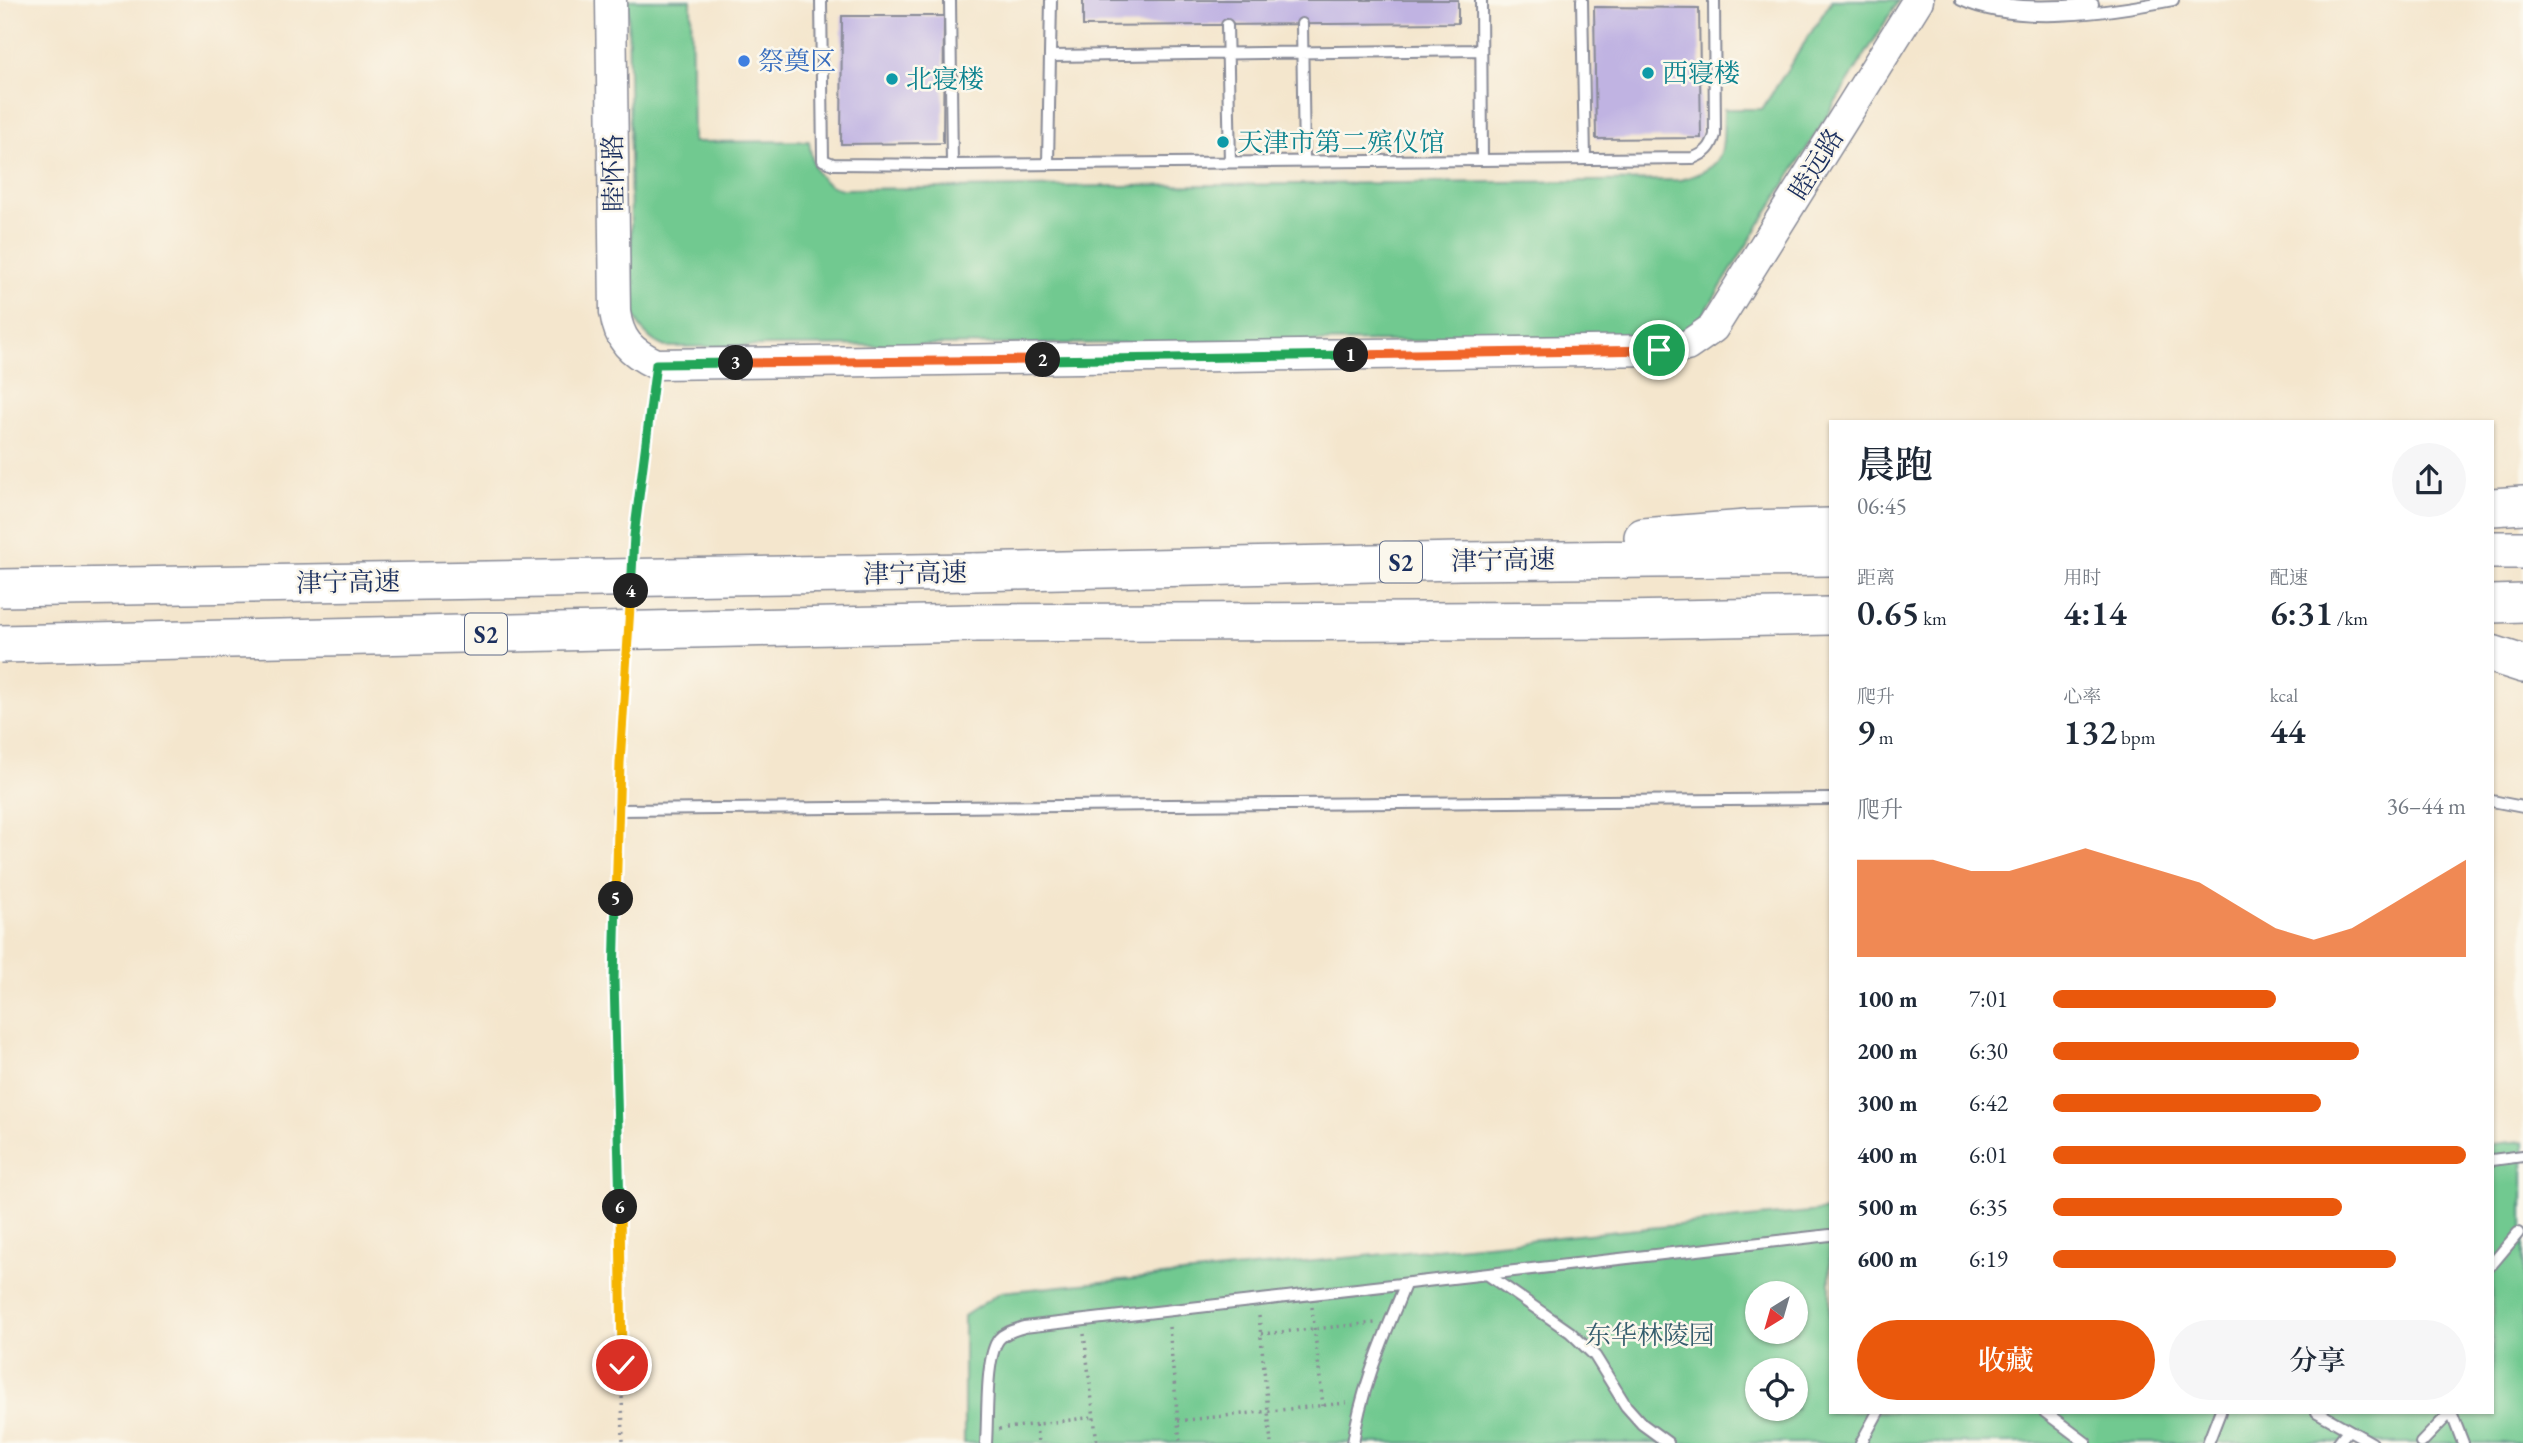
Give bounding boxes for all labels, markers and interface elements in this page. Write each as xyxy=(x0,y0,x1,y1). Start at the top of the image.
place label: 祭奠区 xyxy=(758,44,836,78)
marker: 祭奠区 xyxy=(736,53,752,69)
place label: 西寝楼 xyxy=(1662,56,1740,90)
place label: 北寝楼 xyxy=(906,62,984,96)
marker: 西寝楼 xyxy=(1640,65,1656,81)
marker: 北寝楼 xyxy=(884,71,900,87)
street label: 睦远路 xyxy=(1781,122,1851,206)
place label: 天津市第二殡仪馆 xyxy=(1237,125,1445,159)
street label: 睦怀路 xyxy=(595,134,631,212)
marker: 天津市第二殡仪馆 xyxy=(1215,134,1231,150)
pin xyxy=(1629,320,1689,380)
icon: arrive xyxy=(1640,331,1678,369)
pin: 1 xyxy=(1334,338,1368,372)
pin: 2 xyxy=(1026,342,1060,378)
text: 1 xyxy=(1345,342,1356,367)
pin: 3 xyxy=(718,346,754,380)
text: 2 xyxy=(1037,347,1048,372)
text: 3 xyxy=(730,350,741,375)
text: 晨跑 xyxy=(1857,440,1933,489)
button: share xyxy=(2392,443,2466,517)
text: 06:45 xyxy=(1857,491,1907,521)
road number: S2 xyxy=(1380,542,1422,582)
street label: 津宁高速 xyxy=(1451,542,1555,578)
street label: 津宁高速 xyxy=(863,555,967,591)
street label: 津宁高速 xyxy=(296,564,400,600)
text: 距离 xyxy=(1857,565,1895,590)
text: 用时 xyxy=(2063,565,2101,590)
text: 配速 xyxy=(2270,565,2308,590)
pin: 4 xyxy=(614,574,648,608)
text: 4 xyxy=(625,578,636,603)
text: 0.65 xyxy=(1857,590,1919,635)
text: 4:14 xyxy=(2063,590,2127,635)
text: 6:31 xyxy=(2270,590,2333,635)
text: km xyxy=(1919,606,1947,631)
text: /km xyxy=(2333,606,2368,631)
road number: S2 xyxy=(465,614,507,654)
text: kcal xyxy=(2270,683,2298,708)
text: 爬升 xyxy=(1857,684,1895,709)
text: 心率 xyxy=(2063,684,2101,709)
text: 44 xyxy=(2270,708,2306,753)
text: 9 xyxy=(1857,709,1875,754)
text: 132 xyxy=(2063,709,2117,754)
text: m xyxy=(1875,725,1894,750)
text: bpm xyxy=(2117,725,2155,750)
text: 36–44 m xyxy=(2387,791,2466,821)
text: 爬升 xyxy=(1857,794,1903,824)
pin: 5 xyxy=(598,881,634,916)
text: 5 xyxy=(610,886,621,911)
text: 100 m xyxy=(1857,984,1918,1014)
text: 7:01 xyxy=(1969,984,2008,1014)
text: 200 m xyxy=(1857,1036,1918,1066)
text: 6:30 xyxy=(1969,1036,2008,1066)
text: 300 m xyxy=(1857,1088,1918,1118)
text: 6:42 xyxy=(1969,1088,2008,1118)
text: 400 m xyxy=(1857,1140,1918,1170)
text: 6:01 xyxy=(1969,1140,2008,1170)
pin: 6 xyxy=(602,1190,638,1224)
text: 500 m xyxy=(1857,1192,1918,1222)
text: 6:35 xyxy=(1969,1192,2008,1222)
text: 6 xyxy=(614,1194,625,1219)
text: 600 m xyxy=(1857,1244,1918,1274)
text: 6:19 xyxy=(1969,1244,2008,1274)
north arrow xyxy=(1745,1281,1808,1344)
map controls xyxy=(1745,1281,1808,1421)
park label: 东华林陵园 xyxy=(1585,1318,1715,1352)
button: 收藏 xyxy=(1857,1320,2155,1400)
button: 分享 xyxy=(2169,1320,2466,1400)
pin xyxy=(592,1335,652,1395)
icon: check xyxy=(603,1346,641,1384)
button: locate xyxy=(1745,1358,1808,1421)

